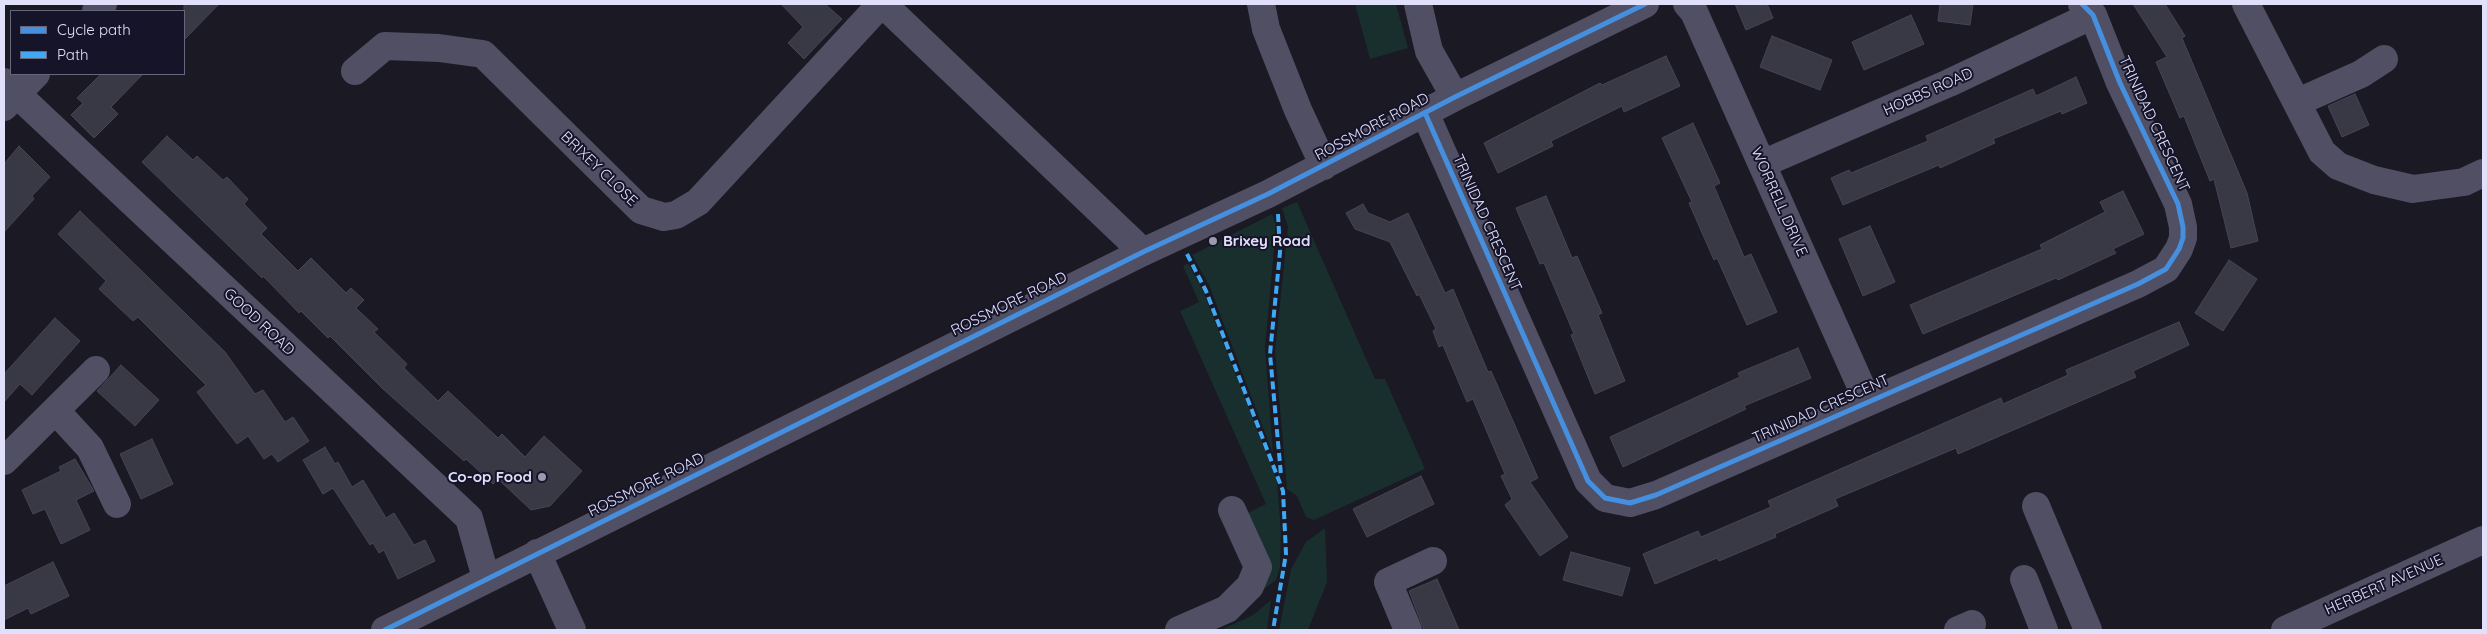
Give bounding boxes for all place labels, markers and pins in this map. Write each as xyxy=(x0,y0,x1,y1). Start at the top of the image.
place label: Brixey Road xyxy=(1223,232,1310,250)
marker: Brixey Road xyxy=(1207,235,1219,247)
place label: Co-op Food xyxy=(448,468,532,486)
marker: Co-op Food xyxy=(536,471,548,483)

